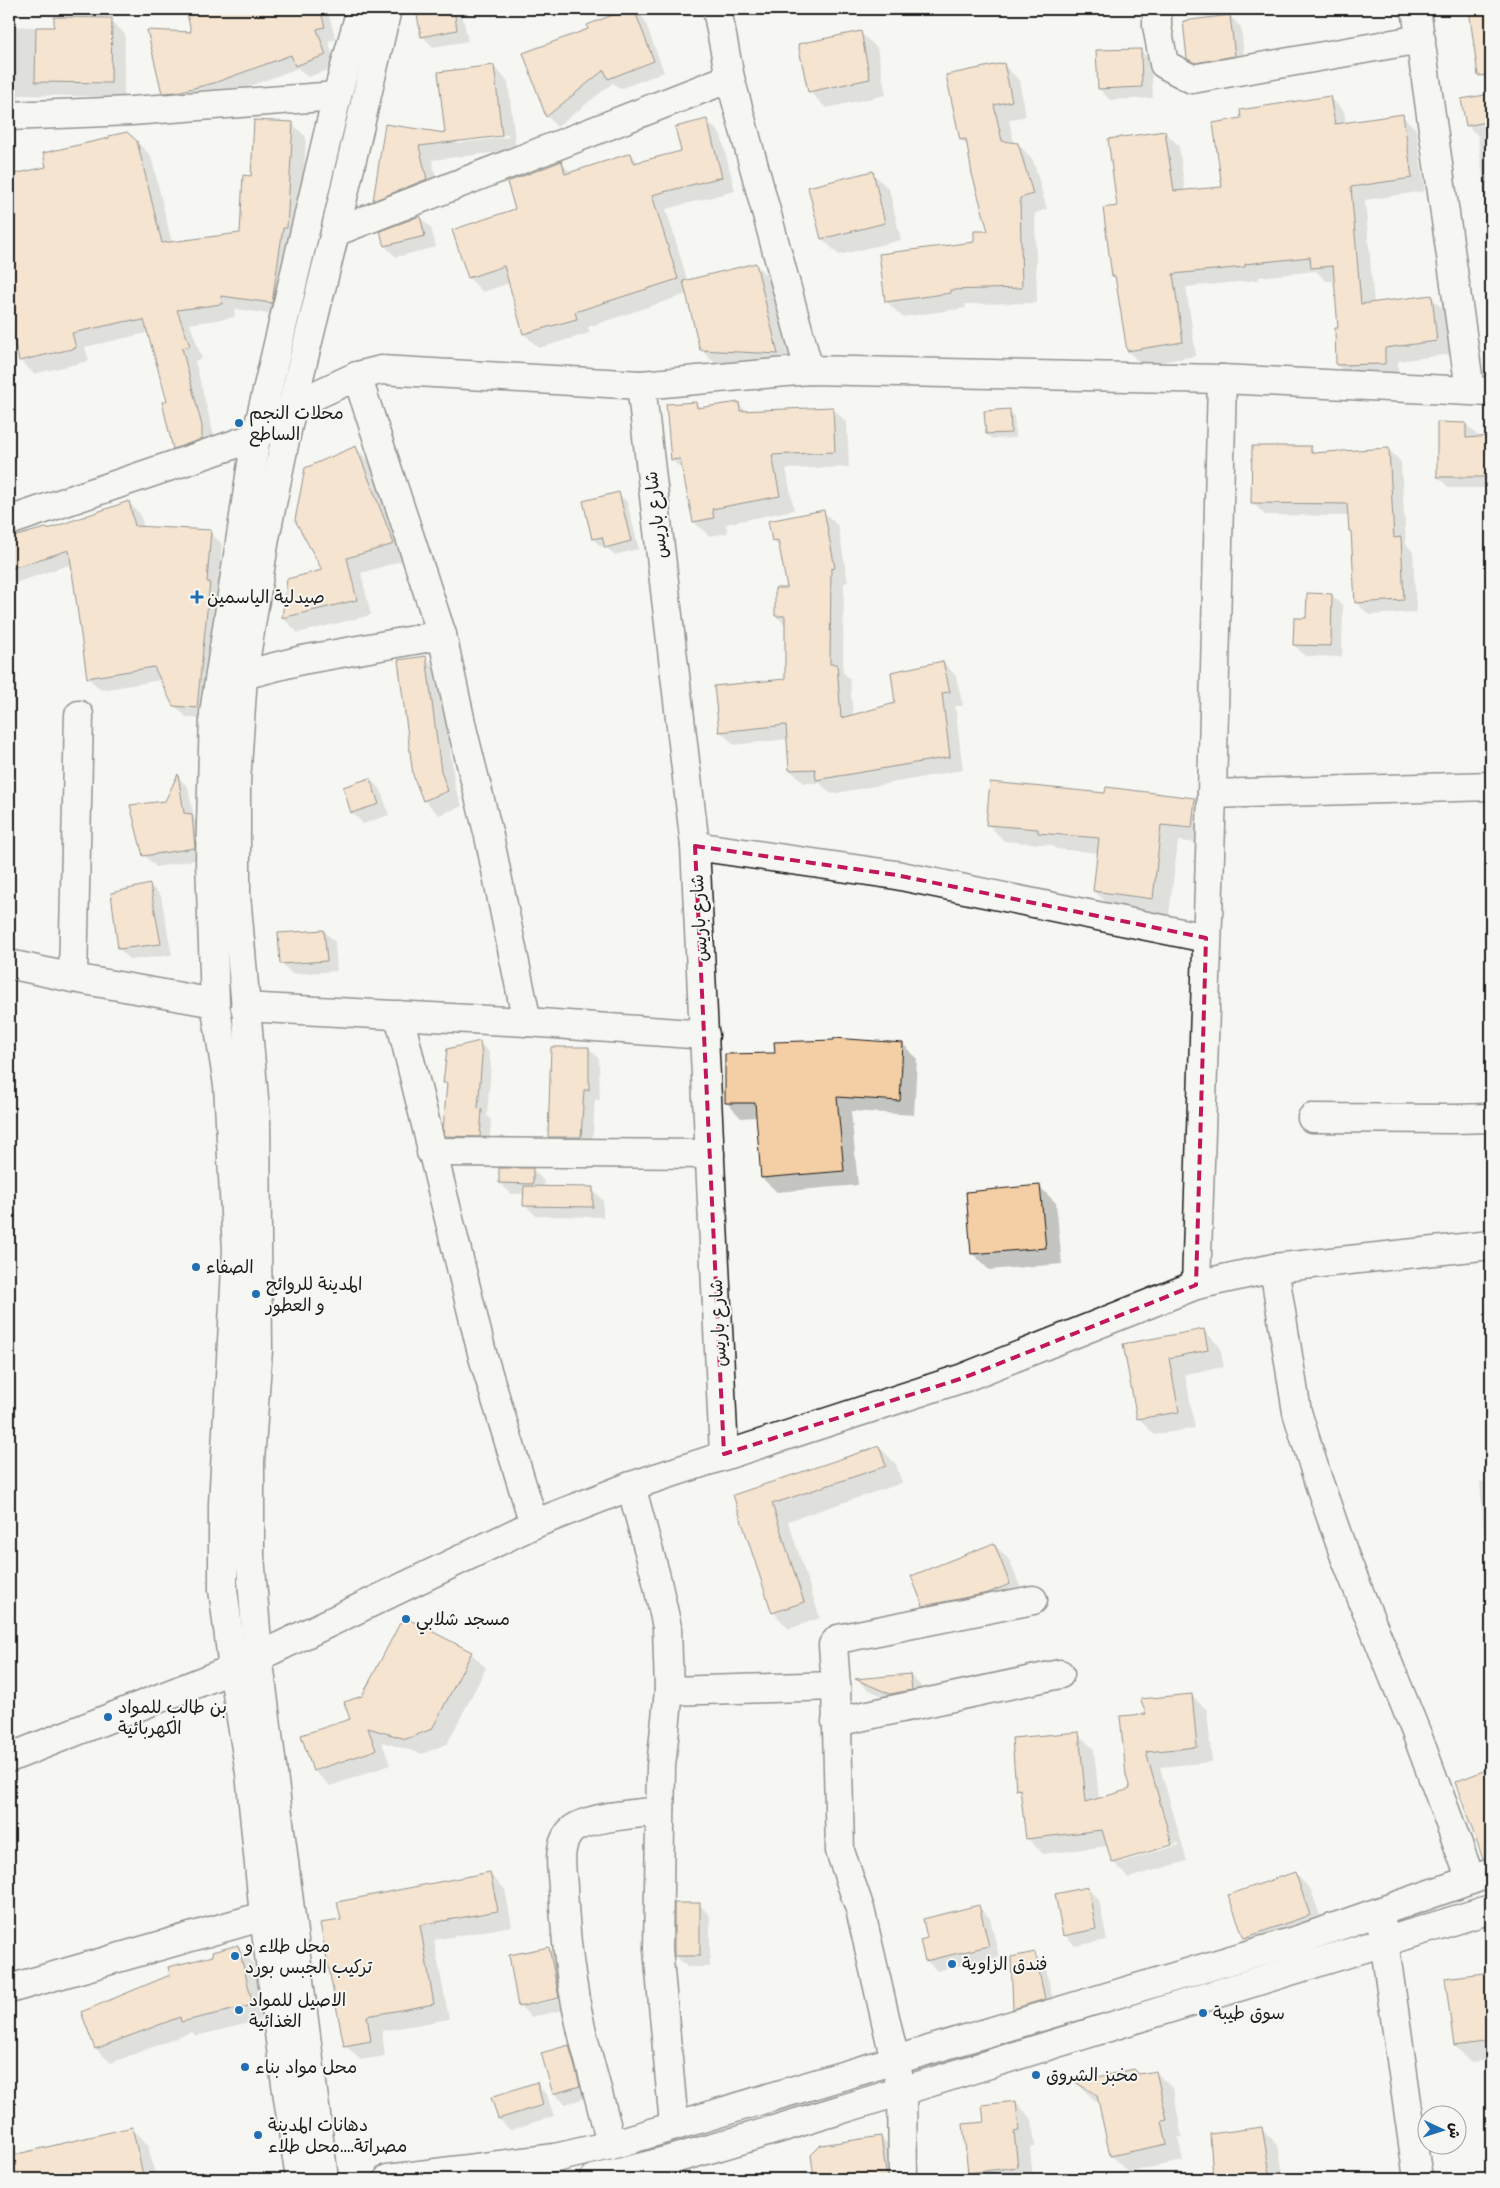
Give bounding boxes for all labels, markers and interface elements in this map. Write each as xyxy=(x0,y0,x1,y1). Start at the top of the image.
place label: محلات النجم الساطع xyxy=(249,403,344,447)
marker: محلات النجم الساطع xyxy=(233,417,245,429)
street label: شارع باريس xyxy=(641,470,673,560)
place label: صيدلية الياسمين xyxy=(207,587,325,608)
marker: صيدلية الياسمين xyxy=(191,591,203,603)
street label: شارع باريس xyxy=(687,873,713,962)
place label: الصفاء xyxy=(206,1257,254,1278)
marker: الصفاء xyxy=(190,1261,202,1273)
place label: المدينة للروائح و العطور xyxy=(264,1274,362,1317)
street label: شارع باريس xyxy=(706,1278,732,1367)
marker: المدينة للروائح و العطور xyxy=(250,1288,262,1300)
place label: مسجد شلابي xyxy=(416,1609,510,1635)
marker: مسجد شلابي xyxy=(400,1613,412,1625)
place label: بن طالب للمواد الكهربائية xyxy=(118,1697,227,1739)
marker: بن طالب للمواد الكهربائية xyxy=(102,1711,114,1723)
place label: محل طلاء و تركيب الجبس بورد xyxy=(243,1936,373,1978)
marker: محل طلاء و تركيب الجبس بورد xyxy=(229,1950,241,1962)
place label: فندق الزاوية xyxy=(962,1954,1048,1975)
marker: فندق الزاوية xyxy=(946,1958,958,1970)
place label: الاصيل للمواد الغذائية xyxy=(249,1990,346,2032)
place label: سوق طيبة xyxy=(1213,2003,1285,2024)
marker: الاصيل للمواد الغذائية xyxy=(233,2004,245,2016)
marker: سوق طيبة xyxy=(1197,2007,1209,2019)
place label: محل مواد بناء xyxy=(255,2057,357,2078)
marker: محل مواد بناء xyxy=(239,2061,251,2073)
place label: مخبز الشروق xyxy=(1046,2065,1138,2086)
marker: مخبز الشروق xyxy=(1030,2069,1042,2081)
north arrow xyxy=(1418,2106,1468,2156)
place label: دهانات المدينة مصراتة....محل طلاء xyxy=(268,2115,407,2157)
text: ش xyxy=(1445,2123,1463,2139)
marker: دهانات المدينة مصراتة....محل طلاء xyxy=(252,2129,264,2141)

